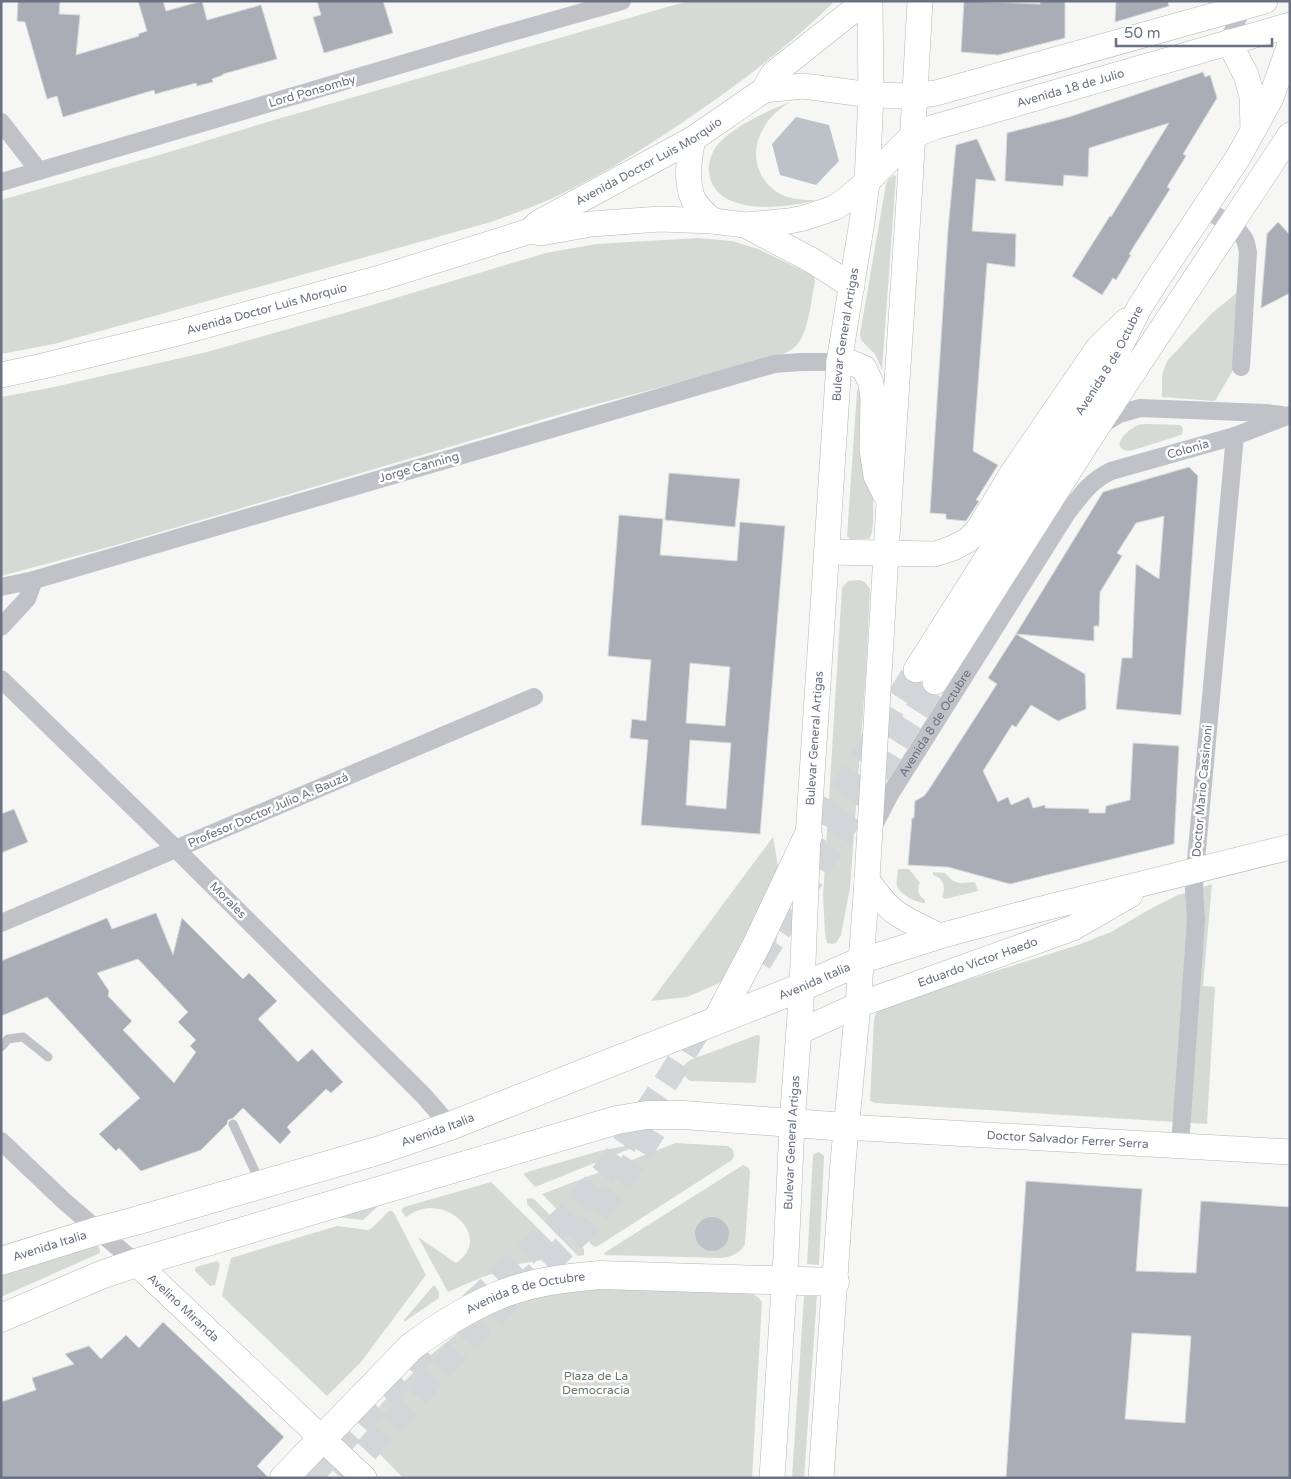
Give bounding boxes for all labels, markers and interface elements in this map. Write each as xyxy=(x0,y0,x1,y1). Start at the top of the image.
scale bar xyxy=(1116,15,1272,47)
text: 50 m xyxy=(1124,24,1161,42)
street label: Avenida 18 de Julio xyxy=(1015,66,1126,110)
street label: Lord Ponsomby xyxy=(267,72,358,110)
street label: Avenida Doctor Luis Morquio xyxy=(573,114,724,208)
street label: Bulevar General Artigas xyxy=(829,267,861,402)
street label: Avenida Doctor Luis Morquio xyxy=(185,280,349,337)
street label: Avenida 8 de Octubre xyxy=(1072,303,1146,418)
street label: Colonia xyxy=(1166,436,1210,462)
street label: Jorge Canning xyxy=(377,449,461,485)
street label: Avenida 8 de Octubre xyxy=(896,667,974,779)
street label: Bulevar General Artigas xyxy=(803,670,826,806)
street label: Doctor Mario Cassinoni xyxy=(1189,724,1215,858)
street label: Profesor Doctor Julio A. Bauzá xyxy=(186,770,350,850)
street label: Morales xyxy=(207,879,249,921)
street label: Eduardo Víctor Haedo xyxy=(916,934,1039,990)
street label: Avenida Italia xyxy=(776,960,852,1003)
street label: Bulevar General Artigas xyxy=(781,1075,803,1210)
street label: Avenida Italia xyxy=(399,1110,476,1149)
street label: Doctor Salvador Ferrer Serra xyxy=(986,1128,1149,1151)
street label: Avenida Italia xyxy=(11,1228,88,1264)
street label: Avenida 8 de Octubre xyxy=(463,1269,586,1317)
street label: Avelino Miranda xyxy=(145,1271,222,1345)
park label: Plaza de La Democracia xyxy=(562,1369,630,1397)

